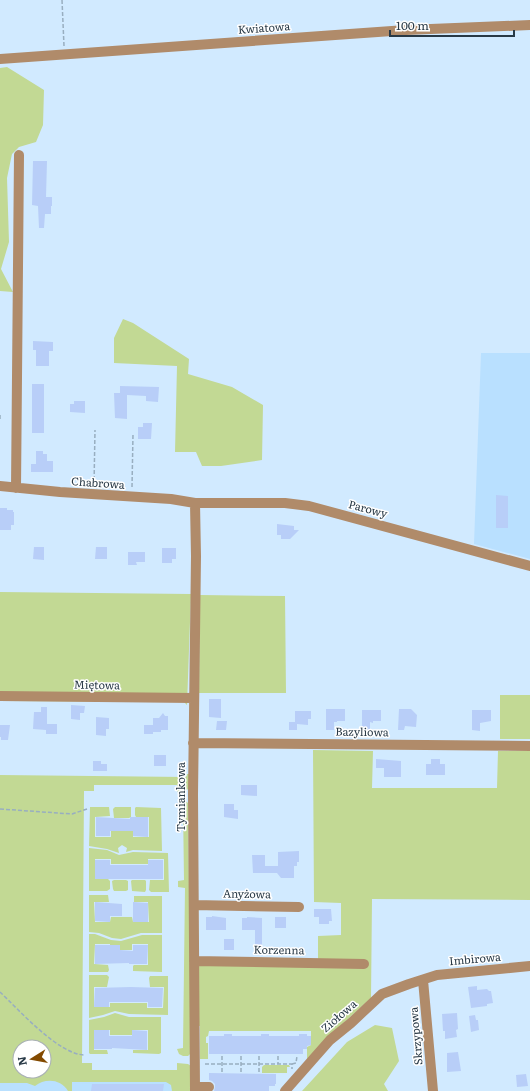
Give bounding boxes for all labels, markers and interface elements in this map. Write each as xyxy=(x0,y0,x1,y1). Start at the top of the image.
scale bar xyxy=(390,12,514,38)
text: 100 m xyxy=(396,16,429,34)
street label: Kwiatowa xyxy=(237,17,291,37)
street label: Chabrowa xyxy=(71,472,125,492)
street label: Parowy xyxy=(347,495,390,521)
street label: Miętowa xyxy=(74,676,120,692)
street label: Bazyliowa xyxy=(335,723,389,739)
street label: Tymiankowa xyxy=(172,762,188,832)
street label: Anyżowa xyxy=(223,885,271,901)
street label: Korzenna xyxy=(253,941,305,957)
street label: Imbirowa xyxy=(448,948,502,968)
street label: Ziołowa xyxy=(317,995,360,1035)
street label: Skrzypowa xyxy=(404,1006,426,1066)
north arrow xyxy=(12,1039,52,1079)
text: N xyxy=(12,1055,30,1067)

